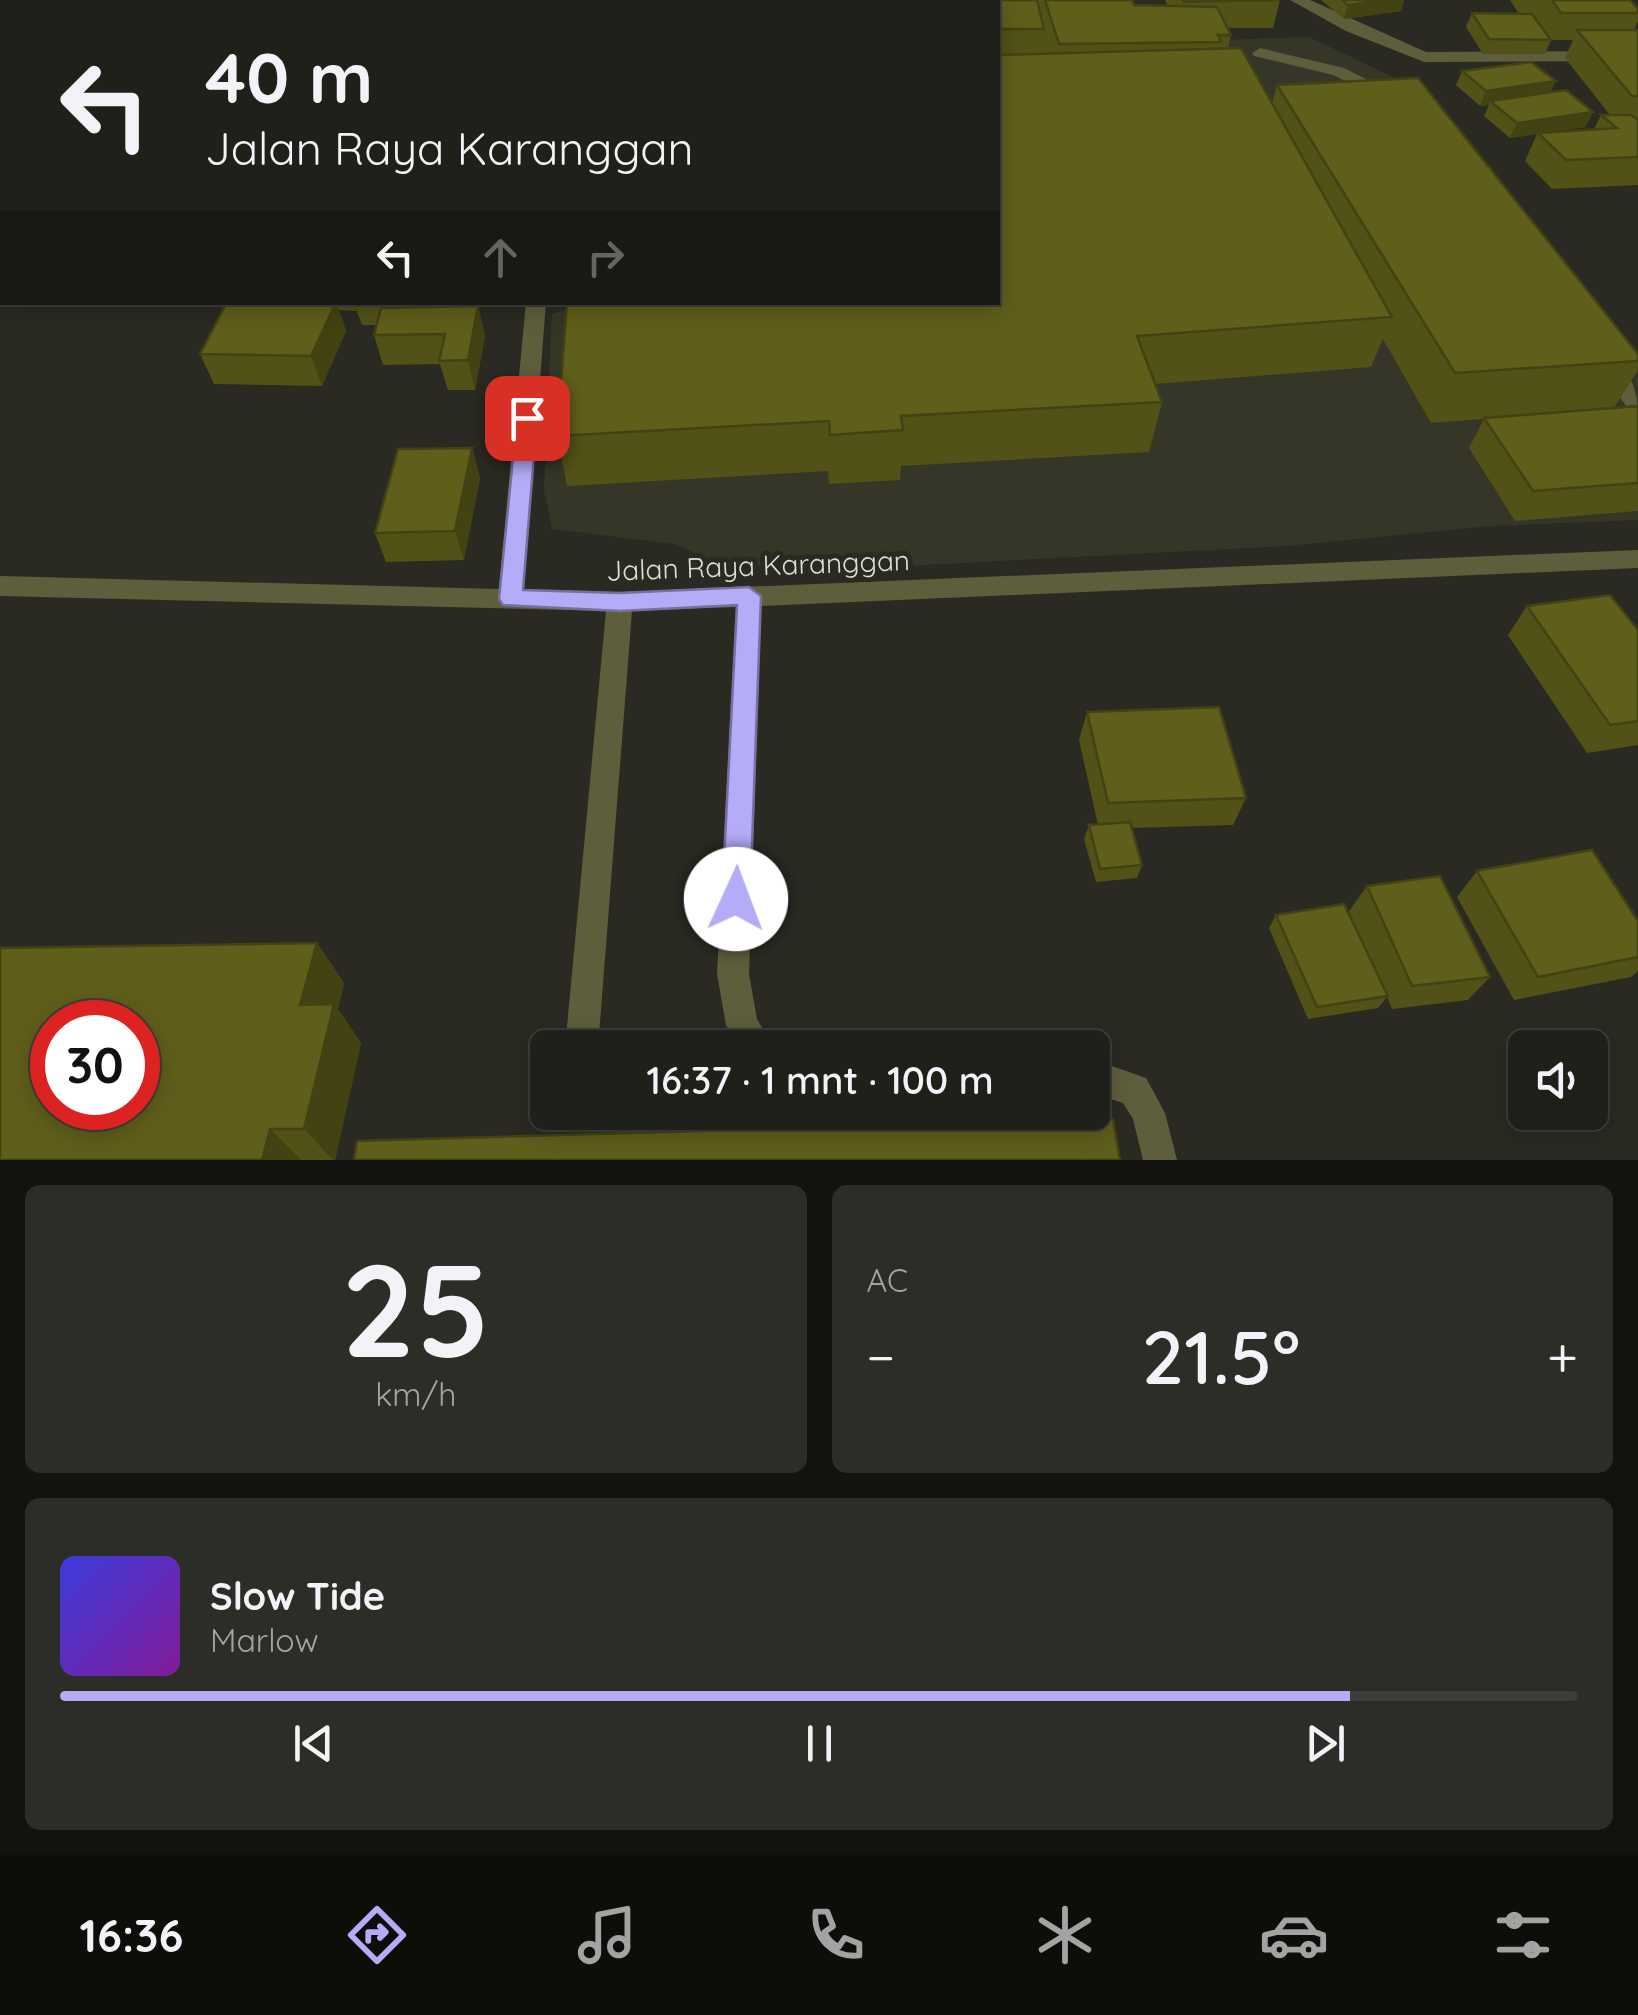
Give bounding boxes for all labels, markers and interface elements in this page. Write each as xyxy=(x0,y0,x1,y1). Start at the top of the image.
text: 40 m xyxy=(205,33,373,121)
icon: left xyxy=(40,40,170,170)
text: Jalan Raya Karanggan xyxy=(205,120,694,176)
icon: left xyxy=(368,230,423,285)
icon: ahead xyxy=(473,230,528,285)
icon: right xyxy=(578,230,633,285)
pin xyxy=(485,376,570,461)
icon: arrive xyxy=(500,391,555,446)
street label: Jalan Raya Karanggan xyxy=(605,542,911,588)
position arrow xyxy=(684,847,788,951)
speed limit sign: 30 xyxy=(30,1000,160,1130)
map controls xyxy=(1508,1030,1608,1130)
button: sound xyxy=(1508,1030,1608,1130)
text: 16:37 · 1 mnt · 100 m xyxy=(646,1056,994,1104)
text: 25 xyxy=(341,1227,490,1390)
text: AC xyxy=(867,1260,908,1300)
text: 21.5° xyxy=(1142,1309,1300,1403)
text: − xyxy=(867,1322,895,1391)
text: + xyxy=(1547,1322,1578,1391)
text: km/h xyxy=(375,1374,456,1414)
text: Slow Tide xyxy=(210,1572,385,1620)
text: Marlow xyxy=(210,1620,319,1660)
icon: previous xyxy=(286,1716,341,1771)
icon: pause xyxy=(792,1716,847,1771)
icon: next xyxy=(1298,1716,1353,1771)
icon: directions xyxy=(342,1900,412,1970)
icon: music xyxy=(572,1900,642,1970)
icon: phone xyxy=(801,1900,871,1970)
icon: climate xyxy=(1030,1900,1100,1970)
icon: car xyxy=(1259,1900,1329,1970)
icon: filters xyxy=(1488,1900,1558,1970)
text: 16:36 xyxy=(80,1907,183,1963)

